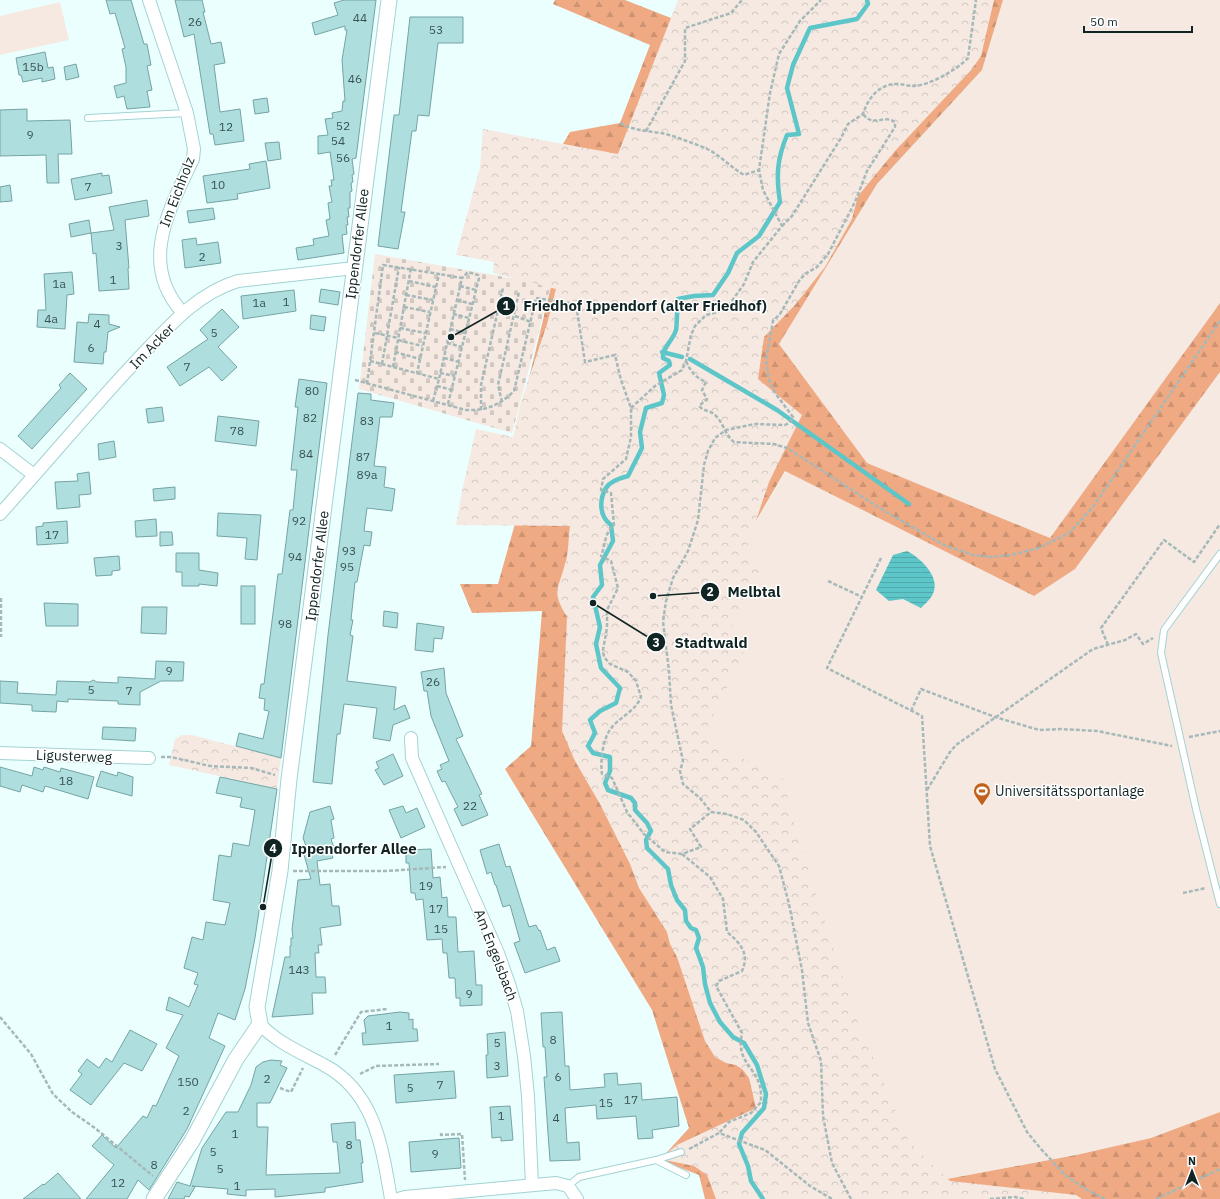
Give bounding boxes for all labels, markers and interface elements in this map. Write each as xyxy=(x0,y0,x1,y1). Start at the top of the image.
scale bar xyxy=(1084,8,1192,34)
house number: 44 xyxy=(353,10,367,25)
house number: 26 xyxy=(188,14,202,29)
text: 50 m xyxy=(1090,14,1118,29)
house number: 53 xyxy=(429,22,443,37)
house number: 15b xyxy=(22,59,44,74)
house number: 46 xyxy=(348,71,362,86)
house number: 52 xyxy=(336,118,350,133)
house number: 12 xyxy=(219,119,233,134)
house number: 9 xyxy=(26,127,34,142)
house number: 54 xyxy=(331,133,345,148)
house number: 56 xyxy=(336,150,350,165)
street label: Im Eichholz xyxy=(155,154,199,230)
house number: 10 xyxy=(211,177,225,192)
house number: 7 xyxy=(84,179,92,194)
street label: Ippendorfer Allee xyxy=(341,187,373,300)
house number: 3 xyxy=(115,238,123,253)
house number: 2 xyxy=(198,249,206,264)
house number: 1 xyxy=(109,272,117,287)
house number: 1a xyxy=(52,276,66,291)
callout: Friedhof Ippendorf (alter Friedhof) xyxy=(496,292,775,319)
house number: 1 xyxy=(282,294,290,309)
house number: 1a xyxy=(252,295,266,310)
text: Friedhof Ippendorf (alter Friedhof) xyxy=(523,296,767,315)
text: 1 xyxy=(502,298,510,313)
house number: 4a xyxy=(44,311,58,326)
house number: 4 xyxy=(93,316,101,331)
street label: Im Acker xyxy=(126,319,178,373)
house number: 5 xyxy=(210,325,218,340)
house number: 6 xyxy=(87,340,95,355)
house number: 7 xyxy=(183,359,191,374)
house number: 80 xyxy=(305,383,319,398)
house number: 82 xyxy=(303,410,317,425)
house number: 83 xyxy=(360,413,374,428)
house number: 78 xyxy=(230,423,244,438)
house number: 84 xyxy=(299,446,313,461)
house number: 87 xyxy=(356,449,370,464)
house number: 89a xyxy=(357,467,378,482)
street label: Ippendorfer Allee xyxy=(301,509,333,622)
house number: 92 xyxy=(292,513,306,528)
house number: 17 xyxy=(45,527,59,542)
house number: 93 xyxy=(342,543,356,558)
house number: 94 xyxy=(288,549,302,564)
house number: 95 xyxy=(340,559,354,574)
callout: Melbtal xyxy=(700,579,789,606)
text: Melbtal xyxy=(727,582,781,601)
text: 2 xyxy=(706,584,714,599)
house number: 98 xyxy=(278,616,292,631)
callout: Stadtwald xyxy=(646,629,755,656)
text: Stadtwald xyxy=(674,633,748,652)
text: 3 xyxy=(652,635,660,650)
house number: 9 xyxy=(165,663,173,678)
house number: 26 xyxy=(426,674,440,689)
house number: 5 xyxy=(87,682,95,697)
house number: 7 xyxy=(125,683,133,698)
street label: Ligusterweg xyxy=(36,746,113,766)
house number: 18 xyxy=(59,773,73,788)
sports icon: Universitätssportanlage xyxy=(972,781,992,806)
place label: Universitätssportanlage xyxy=(995,782,1145,800)
house number: 22 xyxy=(463,798,477,813)
callout: Ippendorfer Allee xyxy=(263,835,425,862)
text: Ippendorfer Allee xyxy=(291,839,417,858)
text: 4 xyxy=(269,841,277,856)
house number: 19 xyxy=(419,878,433,893)
house number: 17 xyxy=(429,901,443,916)
street label: Am Engelsbach xyxy=(470,907,522,1003)
house number: 15 xyxy=(434,921,448,936)
house number: 143 xyxy=(288,962,310,977)
house number: 9 xyxy=(465,986,473,1001)
house number: 1 xyxy=(385,1018,393,1033)
house number: 8 xyxy=(549,1032,557,1047)
house number: 5 xyxy=(493,1035,501,1050)
house number: 3 xyxy=(493,1058,501,1073)
house number: 6 xyxy=(554,1069,562,1084)
house number: 2 xyxy=(263,1071,271,1086)
house number: 150 xyxy=(177,1074,199,1089)
house number: 7 xyxy=(436,1077,444,1092)
house number: 5 xyxy=(406,1080,414,1095)
house number: 17 xyxy=(624,1092,638,1107)
house number: 15 xyxy=(599,1095,613,1110)
house number: 2 xyxy=(182,1103,190,1118)
house number: 1 xyxy=(497,1108,505,1123)
house number: 4 xyxy=(552,1110,560,1125)
house number: 1 xyxy=(231,1126,239,1141)
house number: 8 xyxy=(345,1137,353,1152)
house number: 5 xyxy=(209,1144,217,1159)
house number: 9 xyxy=(431,1146,439,1161)
north arrow xyxy=(1172,1151,1212,1191)
text: N xyxy=(1188,1154,1196,1168)
house number: 8 xyxy=(150,1157,158,1172)
house number: 5 xyxy=(216,1161,224,1176)
house number: 12 xyxy=(111,1175,125,1190)
house number: 1 xyxy=(233,1178,241,1193)

